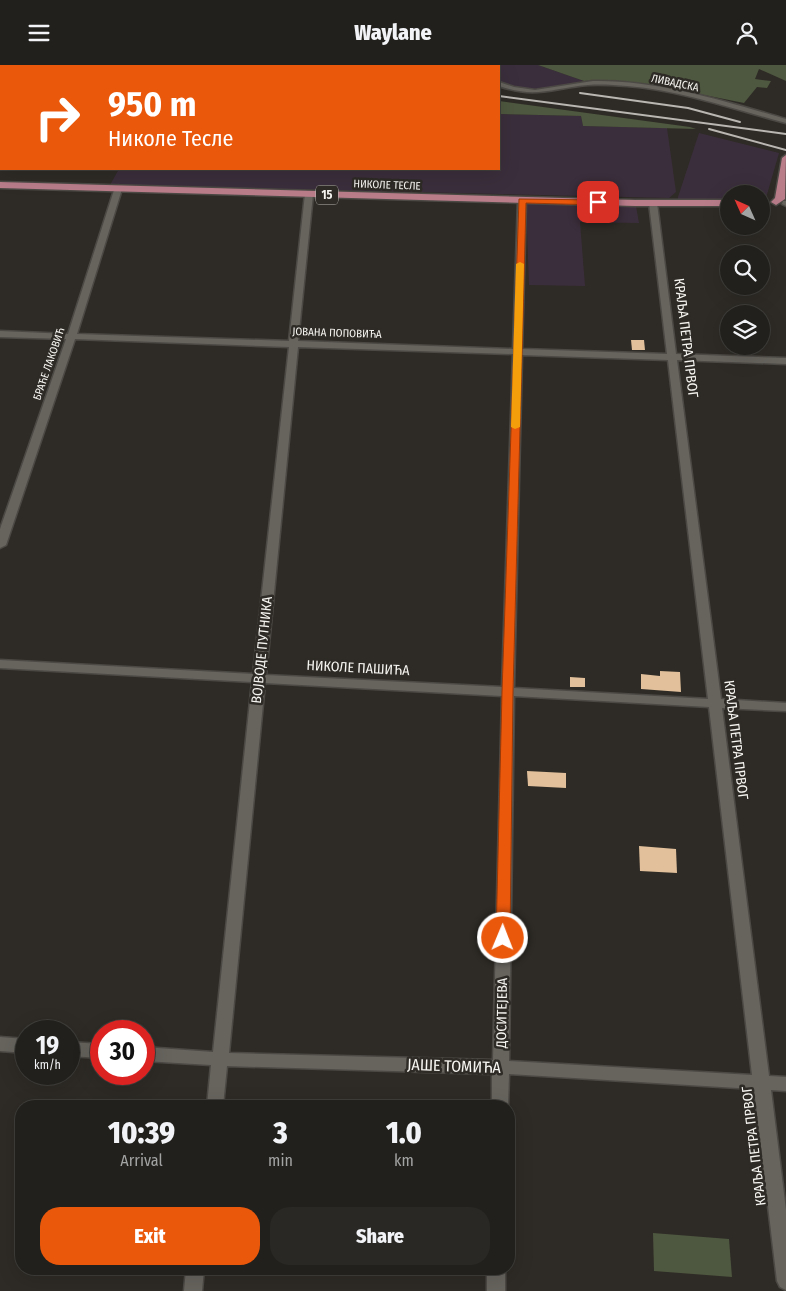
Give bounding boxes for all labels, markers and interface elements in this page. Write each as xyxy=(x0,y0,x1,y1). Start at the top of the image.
icon: menu xyxy=(25,19,53,47)
text: Waylane xyxy=(354,19,432,46)
icon: person xyxy=(733,19,761,47)
street label: ЛИВАДСКА xyxy=(650,72,700,94)
text: 950 m xyxy=(108,83,196,125)
icon: right xyxy=(25,85,90,150)
text: Николе Тесле xyxy=(108,125,233,152)
street label: НИКОЛЕ ТЕСЛЕ xyxy=(353,177,421,193)
pin xyxy=(577,181,619,223)
road number: 15 xyxy=(316,185,338,205)
north arrow xyxy=(720,185,770,235)
map controls xyxy=(720,185,770,355)
icon: arrive xyxy=(584,188,612,216)
button: search xyxy=(720,245,770,295)
street label: КРАЉА ПЕТРА ПРВОГ xyxy=(670,277,702,399)
button: layers xyxy=(720,305,770,355)
street label: ЈОВАНА ПОПОВИЋА xyxy=(292,325,382,341)
street label: БРАЋЕ ЛАКОВИЋ xyxy=(31,326,67,402)
street label: ВОЈВОДЕ ПУТНИКА xyxy=(248,595,276,704)
street label: НИКОЛЕ ПАШИЋА xyxy=(306,657,411,679)
street label: КРАЉА ПЕТРА ПРВОГ xyxy=(720,679,752,801)
position arrow xyxy=(476,911,528,963)
street label: ДОСИТЕЈЕВА xyxy=(493,977,511,1049)
speed limit sign: 30 xyxy=(90,1020,155,1085)
text: 19 xyxy=(36,1031,59,1061)
street label: ЈАШЕ ТОМИЋА xyxy=(407,1055,502,1077)
text: km/h xyxy=(34,1058,61,1072)
street label: КРАЉА ПЕТРА ПРВОГ xyxy=(738,1085,770,1207)
text: 10:39 xyxy=(108,1115,175,1151)
text: 3 xyxy=(273,1115,288,1151)
text: 1.0 xyxy=(386,1115,422,1151)
text: Arrival xyxy=(120,1151,163,1170)
text: min xyxy=(268,1151,293,1170)
text: km xyxy=(394,1151,414,1170)
button: Exit xyxy=(40,1207,260,1265)
button: Share xyxy=(270,1207,490,1265)

